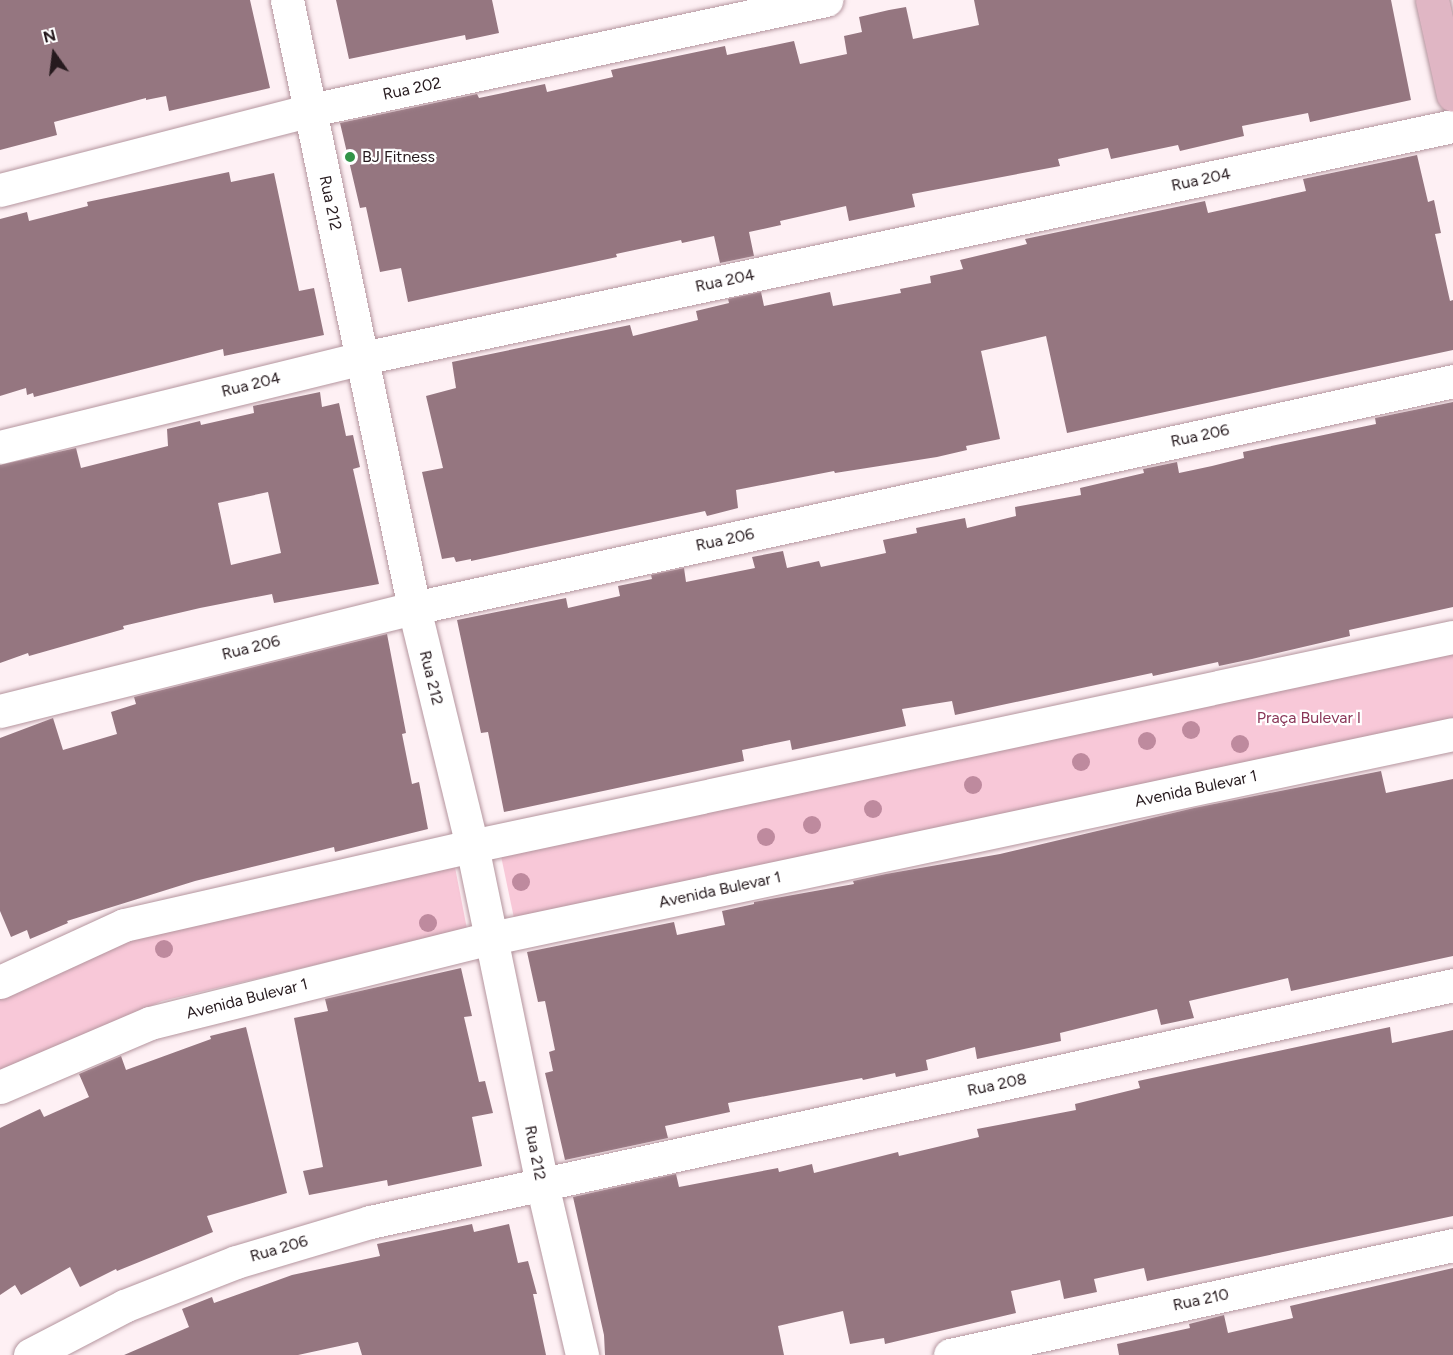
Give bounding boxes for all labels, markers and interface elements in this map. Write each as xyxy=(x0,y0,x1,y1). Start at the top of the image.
north arrow xyxy=(24,24,84,84)
text: N xyxy=(41,25,58,47)
street label: Rua 202 xyxy=(381,73,443,105)
place label: BJ Fitness xyxy=(362,147,435,167)
marker: BJ Fitness xyxy=(343,150,357,164)
street label: Rua 204 xyxy=(1170,164,1232,196)
street label: Rua 212 xyxy=(315,174,345,232)
street label: Rua 204 xyxy=(694,265,756,297)
street label: Rua 204 xyxy=(219,368,283,402)
street label: Rua 206 xyxy=(1169,420,1231,452)
street label: Rua 206 xyxy=(694,524,756,556)
street label: Rua 206 xyxy=(220,632,282,664)
street label: Rua 212 xyxy=(415,649,447,707)
park label: Praça Bulevar I xyxy=(1257,708,1361,728)
street label: Avenida Bulevar 1 xyxy=(1133,767,1259,811)
street label: Avenida Bulevar 1 xyxy=(657,868,783,912)
street label: Avenida Bulevar 1 xyxy=(184,975,310,1023)
street label: Rua 208 xyxy=(966,1069,1028,1101)
street label: Rua 212 xyxy=(520,1124,550,1182)
street label: Rua 206 xyxy=(248,1232,310,1266)
street label: Rua 210 xyxy=(1171,1285,1231,1315)

